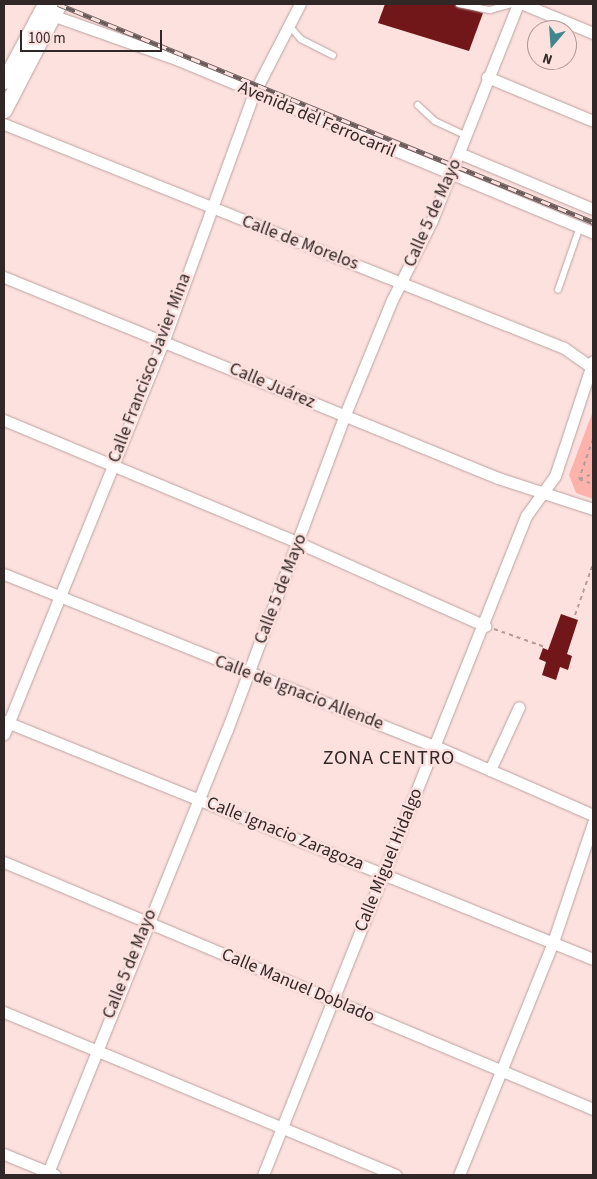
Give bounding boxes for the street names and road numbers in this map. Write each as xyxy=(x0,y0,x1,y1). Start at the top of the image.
street label: Avenida del Ferrocarril xyxy=(235,77,399,163)
street label: Calle 5 de Mayo xyxy=(399,155,467,271)
street label: Calle de Morelos xyxy=(239,211,361,275)
street label: Calle Francisco Javier Mina xyxy=(104,270,196,466)
street label: Calle Juárez xyxy=(226,358,318,414)
street label: Calle 5 de Mayo xyxy=(250,531,312,647)
street label: Calle de Ignacio Allende xyxy=(212,651,386,735)
street label: Calle Miguel Hidalgo xyxy=(350,785,428,935)
street label: Calle Ignacio Zaragoza xyxy=(203,793,367,875)
street label: Calle 5 de Mayo xyxy=(98,906,162,1022)
street label: Calle Manuel Doblado xyxy=(218,944,378,1028)

